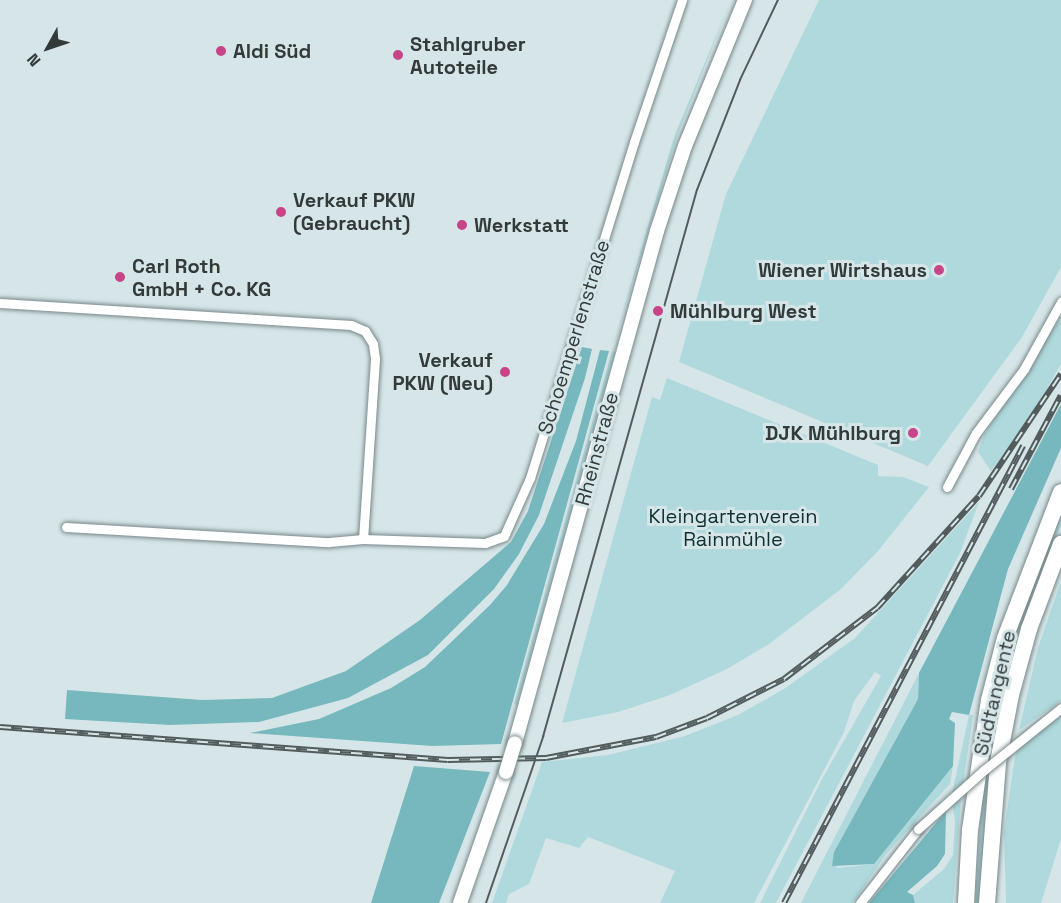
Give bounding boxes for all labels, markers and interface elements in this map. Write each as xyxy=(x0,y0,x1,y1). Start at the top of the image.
north arrow xyxy=(18,18,78,78)
place label: Stahlgruber Autoteile xyxy=(410,32,526,79)
place label: Aldi Süd xyxy=(233,39,311,63)
marker: Aldi Süd xyxy=(214,44,228,58)
marker: Stahlgruber Autoteile xyxy=(391,48,405,62)
text: N xyxy=(22,49,45,71)
place label: Verkauf PKW (Gebraucht) xyxy=(293,189,415,236)
marker: Verkauf PKW (Gebraucht) xyxy=(274,205,288,219)
place label: Werkstatt xyxy=(474,213,569,237)
marker: Werkstatt xyxy=(455,218,469,232)
street label: Schoemperlenstraße xyxy=(533,237,615,437)
place label: Carl Roth GmbH + Co. KG xyxy=(132,254,272,301)
place label: Wiener Wirtshaus xyxy=(758,258,927,282)
marker: Wiener Wirtshaus xyxy=(932,263,946,277)
marker: Carl Roth GmbH + Co. KG xyxy=(113,270,127,284)
place label: Mühlburg West xyxy=(670,299,817,323)
marker: Mühlburg West xyxy=(651,304,665,318)
place label: Verkauf PKW (Neu) xyxy=(392,348,493,395)
marker: Verkauf PKW (Neu) xyxy=(498,365,512,379)
street label: Rheinstraße xyxy=(570,390,624,508)
place label: DJK Mühlburg xyxy=(765,421,901,445)
marker: DJK Mühlburg xyxy=(906,426,920,440)
park label: Kleingartenverein Rainmühle xyxy=(648,505,818,552)
street label: Südtangente xyxy=(969,628,1021,758)

